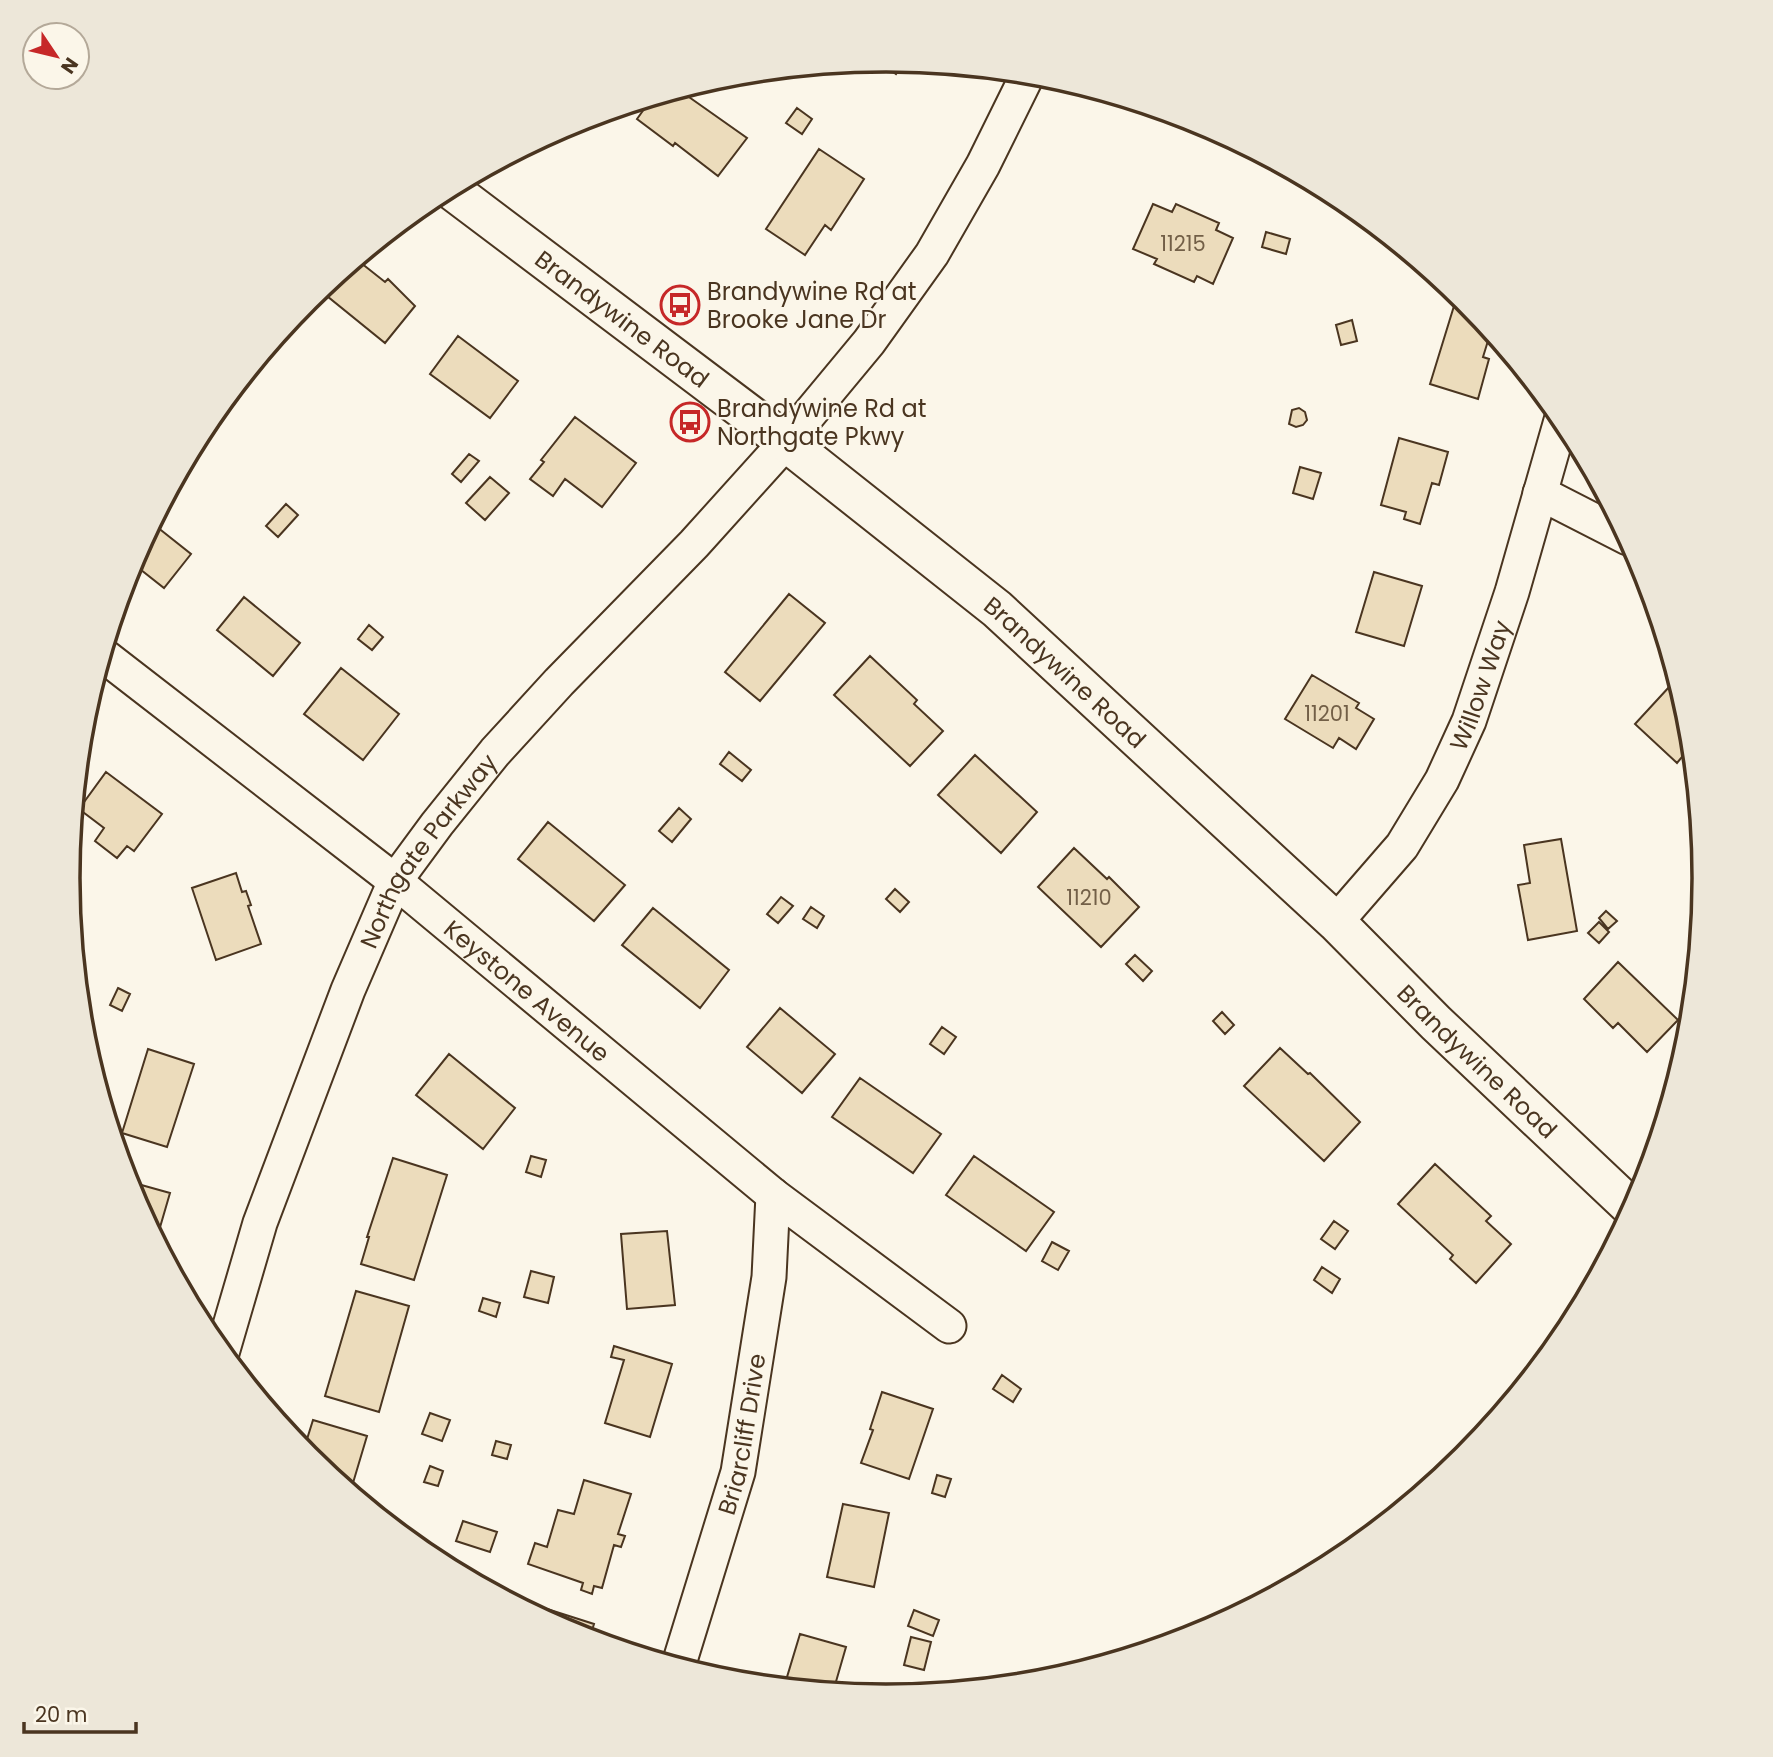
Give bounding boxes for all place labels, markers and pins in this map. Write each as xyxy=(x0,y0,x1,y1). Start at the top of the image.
place label: Brandywine Rd at Brooke Jane Dr xyxy=(707,275,916,336)
bus stop icon: Brandywine Rd at Brooke Jane Dr xyxy=(659,284,701,326)
place label: Brandywine Rd at Northgate Pkwy xyxy=(717,392,926,453)
bus stop icon: Brandywine Rd at Northgate Pkwy xyxy=(669,401,711,443)

